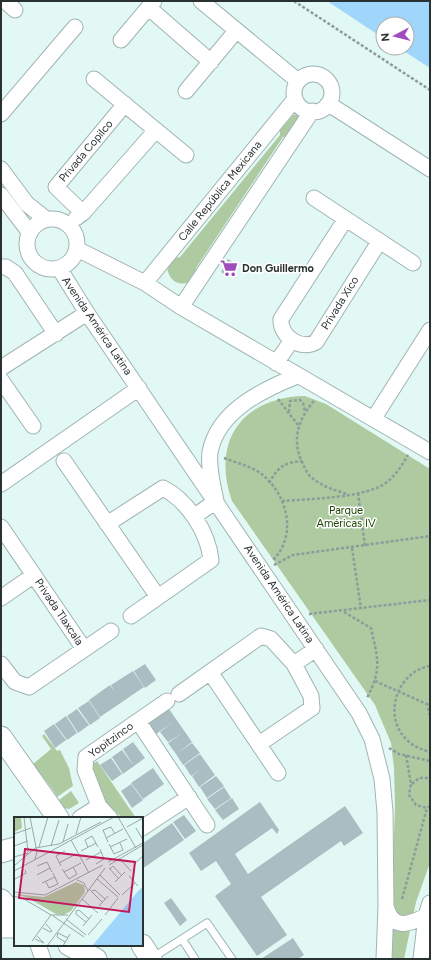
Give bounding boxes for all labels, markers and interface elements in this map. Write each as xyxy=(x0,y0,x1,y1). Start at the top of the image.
north arrow xyxy=(375,16,415,56)
text: N xyxy=(379,32,393,42)
street label: Privada Copilco xyxy=(56,117,116,185)
street label: Calle República Mexicana xyxy=(176,138,264,244)
supermarket icon: Don Guillermo xyxy=(219,258,239,278)
place label: Don Guillermo xyxy=(242,262,315,275)
street label: Avenida América Latina xyxy=(59,274,135,378)
street label: Privada Xico xyxy=(319,274,361,332)
park label: Parque Américas IV xyxy=(316,504,376,530)
street label: Avenida América Latina xyxy=(241,542,317,646)
street label: Privada Tlaxcala xyxy=(32,576,86,648)
street label: Yopitzinco xyxy=(86,719,136,761)
inset map xyxy=(14,817,143,946)

